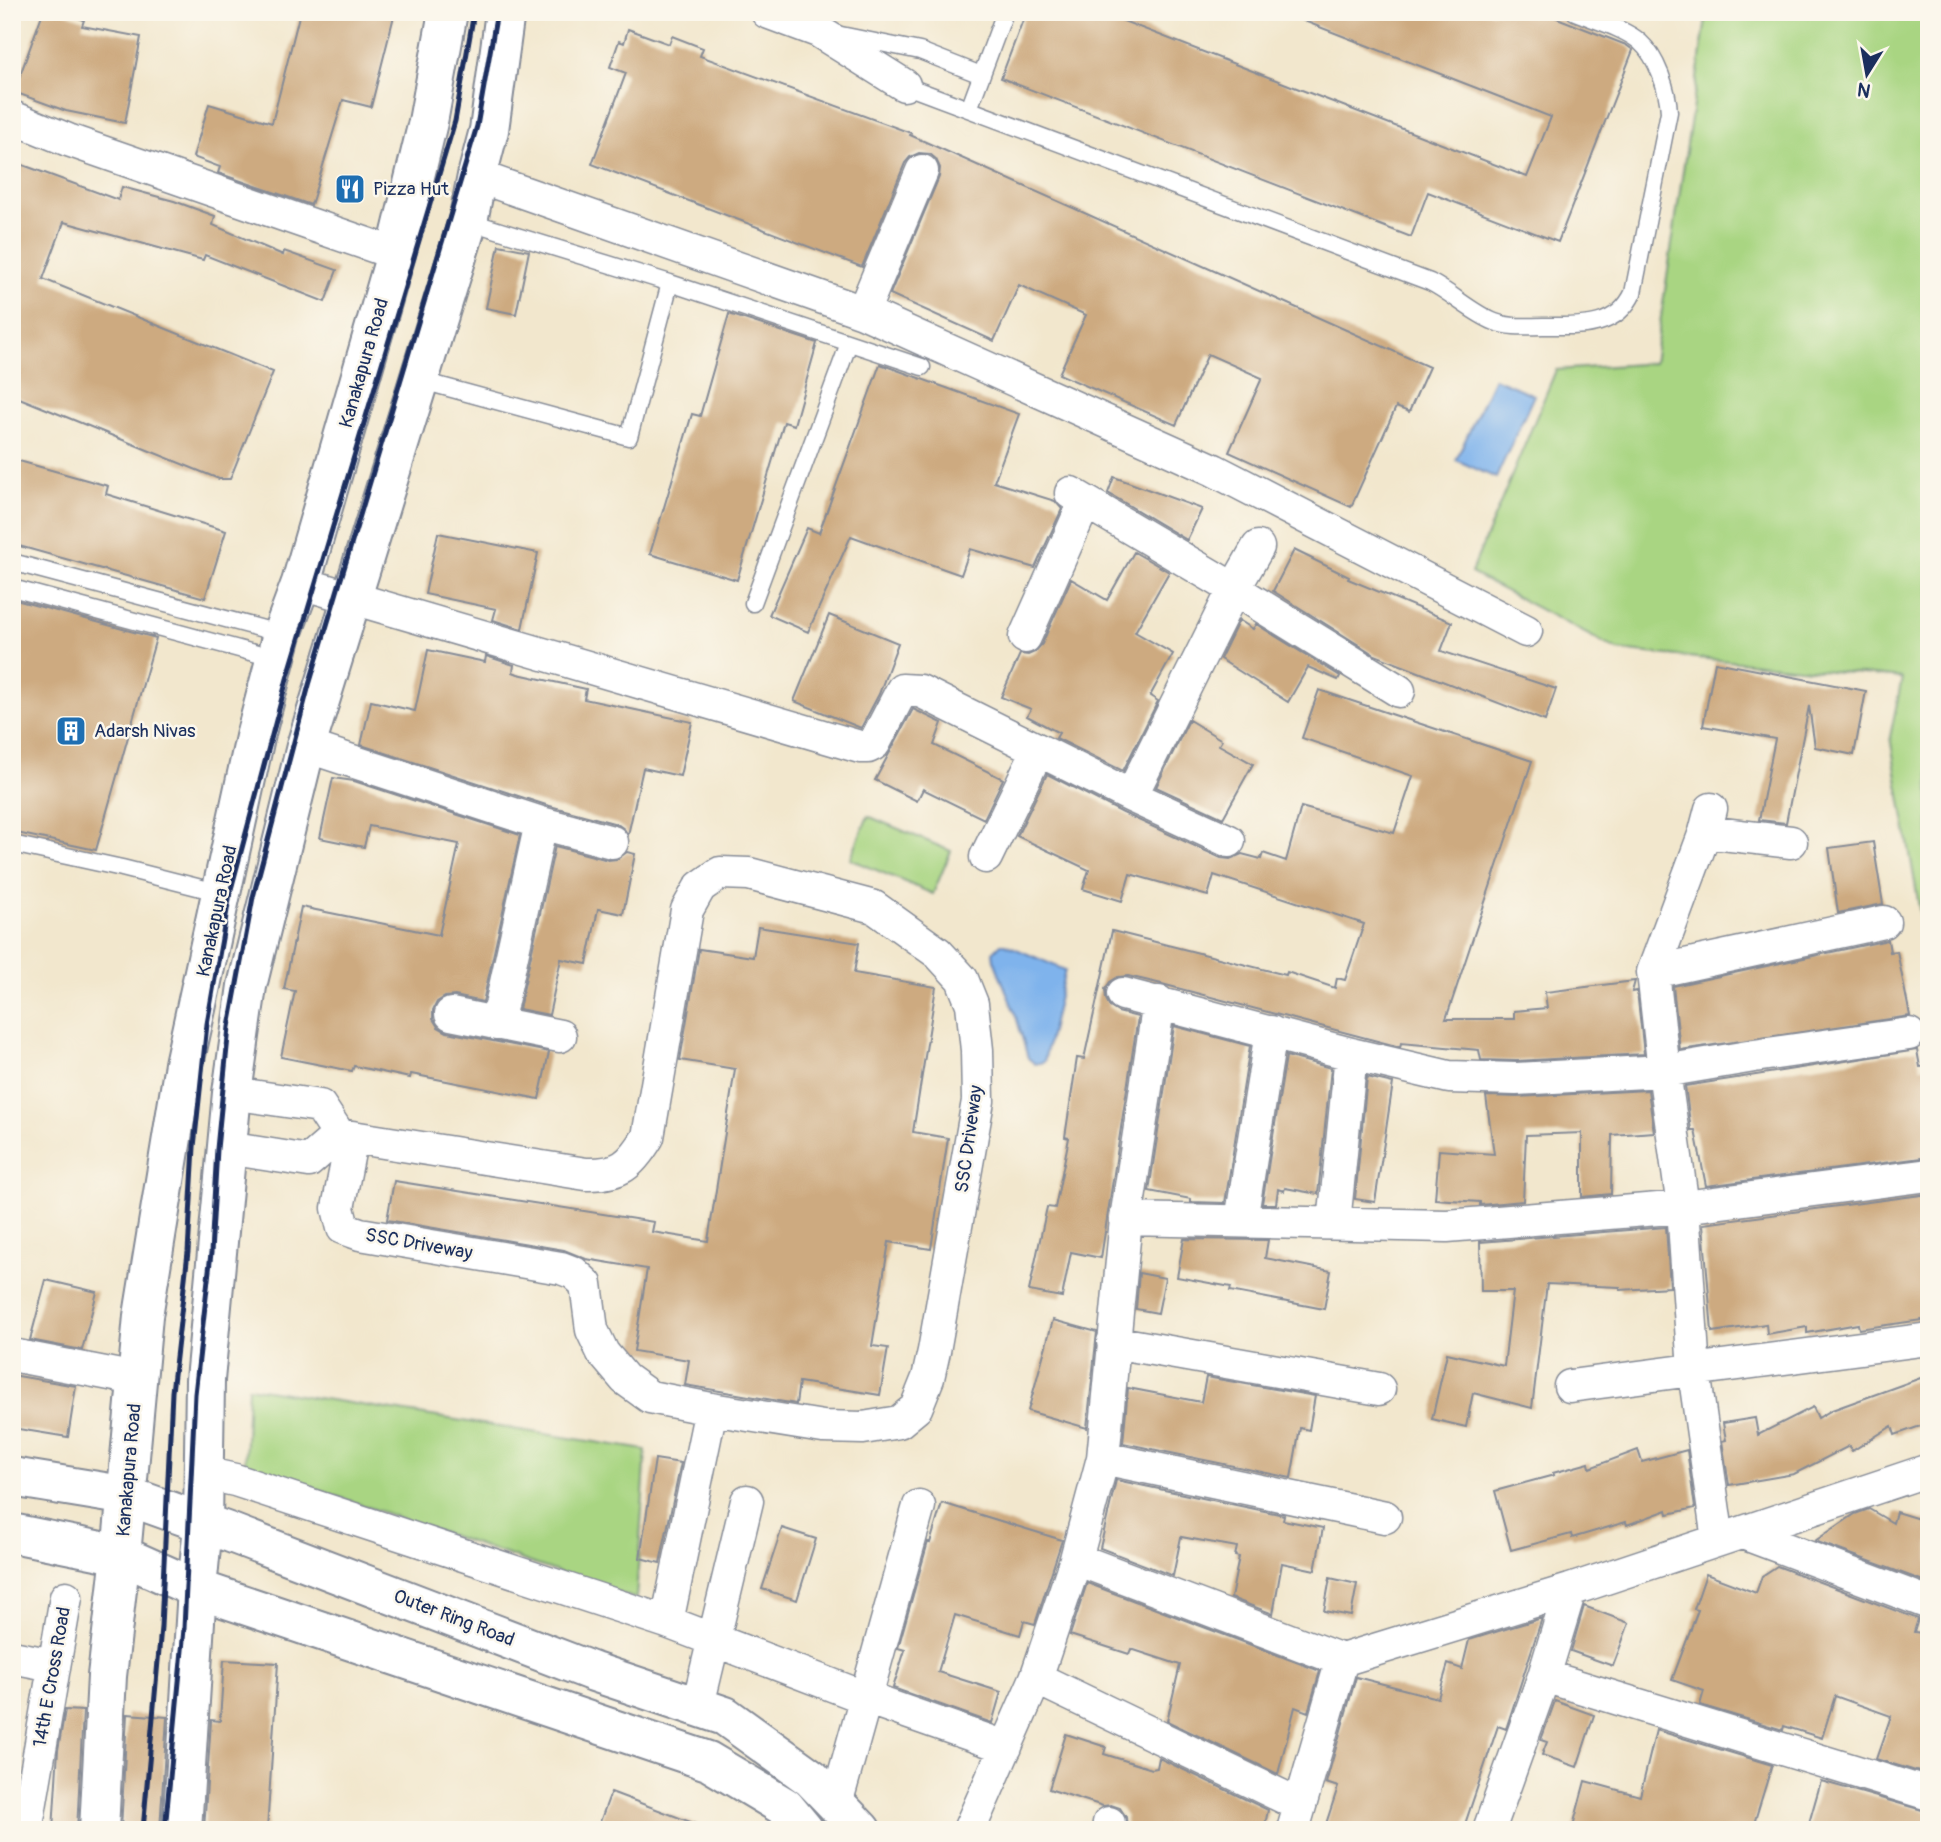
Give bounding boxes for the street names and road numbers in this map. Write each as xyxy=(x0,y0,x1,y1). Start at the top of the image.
street label: Kanakapura Road xyxy=(334,295,394,431)
street label: Kanakapura Road xyxy=(191,843,243,979)
street label: SSC Driveway xyxy=(950,1084,988,1194)
street label: SSC Driveway xyxy=(364,1223,474,1265)
street label: Kanakapura Road xyxy=(111,1402,147,1538)
street label: Outer Ring Road xyxy=(390,1584,518,1652)
street label: 14th E Cross Road xyxy=(28,1605,76,1749)

